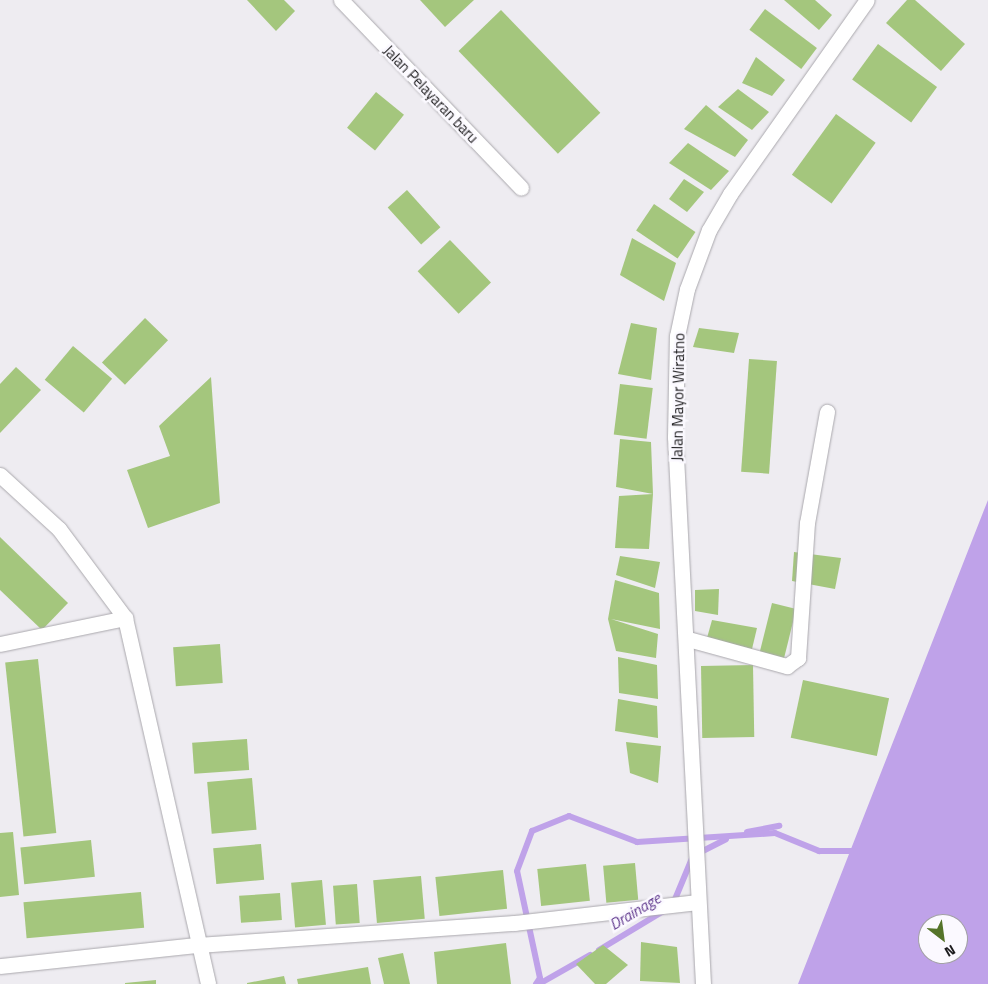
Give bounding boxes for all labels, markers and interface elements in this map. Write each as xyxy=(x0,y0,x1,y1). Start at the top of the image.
street label: Jalan Pelayaran baru xyxy=(380,41,482,147)
street label: Jalan Mayor Wiratno xyxy=(668,333,688,461)
water label: Drainage xyxy=(606,888,664,934)
north arrow xyxy=(918,914,968,964)
text: N xyxy=(941,940,960,963)

